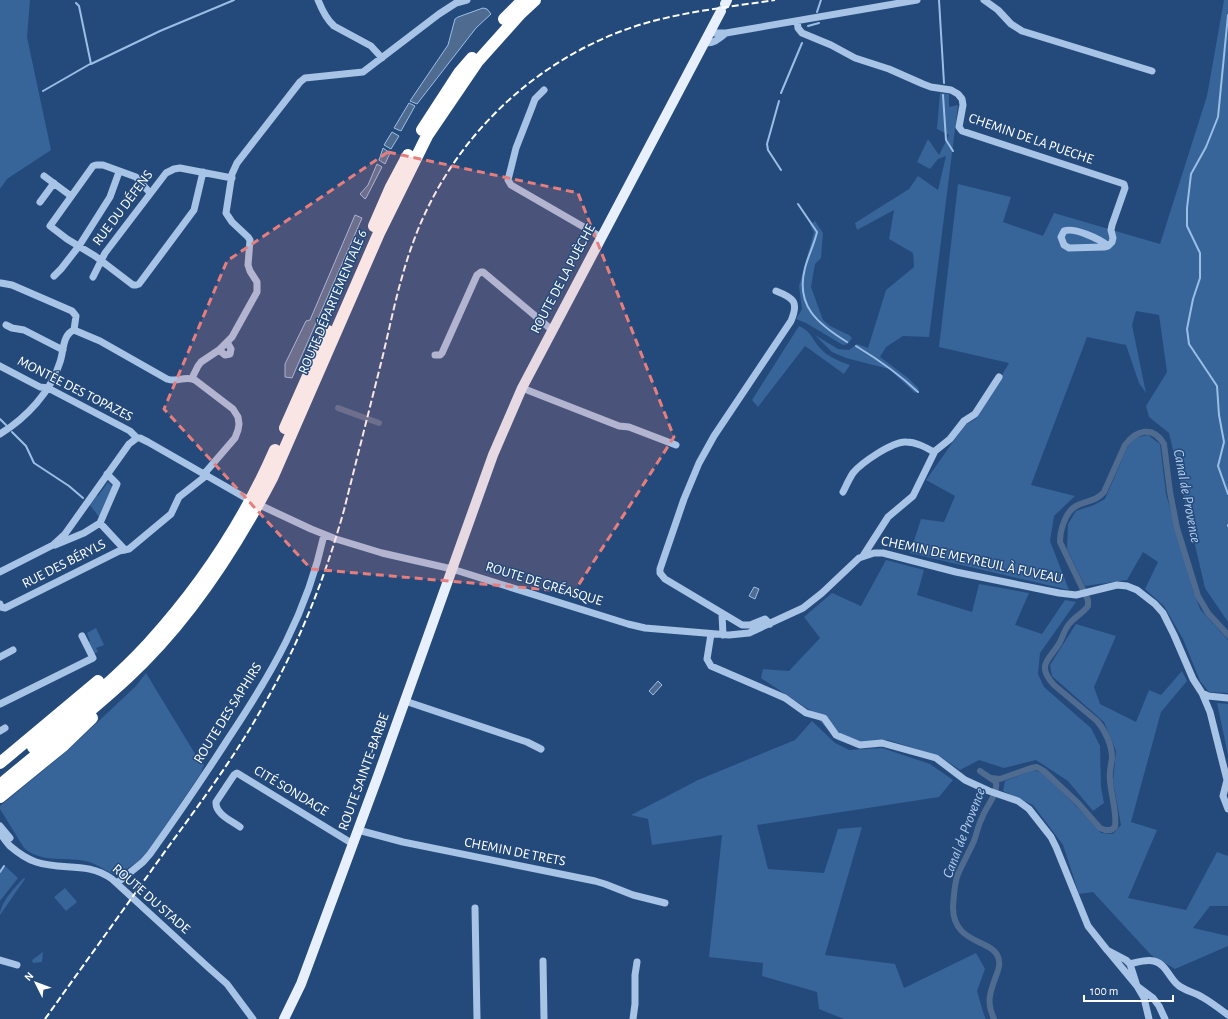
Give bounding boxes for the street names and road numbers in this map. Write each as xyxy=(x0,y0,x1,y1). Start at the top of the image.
street label: CHEMIN DE LA PUECHE xyxy=(967,111,1095,167)
street label: RUE DU DÉFENS xyxy=(88,166,156,248)
street label: ROUTE DE LA PUÈCHE xyxy=(526,220,598,336)
street label: ROUTE DÉPARTEMENTALE 6 xyxy=(293,227,370,376)
street label: MONTÉE DES TOPAZES xyxy=(15,351,136,424)
street label: CHEMIN DE MEYREUIL À FUVEAU xyxy=(880,531,1065,586)
street label: RUE DES BÉRYLS xyxy=(19,534,108,591)
street label: ROUTE DE GRÉASQUE xyxy=(484,557,605,609)
street label: ROUTE DES SAPHIRS xyxy=(191,660,265,766)
street label: ROUTE SAINTE-BARBE xyxy=(336,711,392,833)
street label: CITÉ SONDAGE xyxy=(252,761,332,819)
street label: CHEMIN DE TRETS xyxy=(463,835,567,869)
street label: ROUTE DU STADE xyxy=(110,862,193,936)

